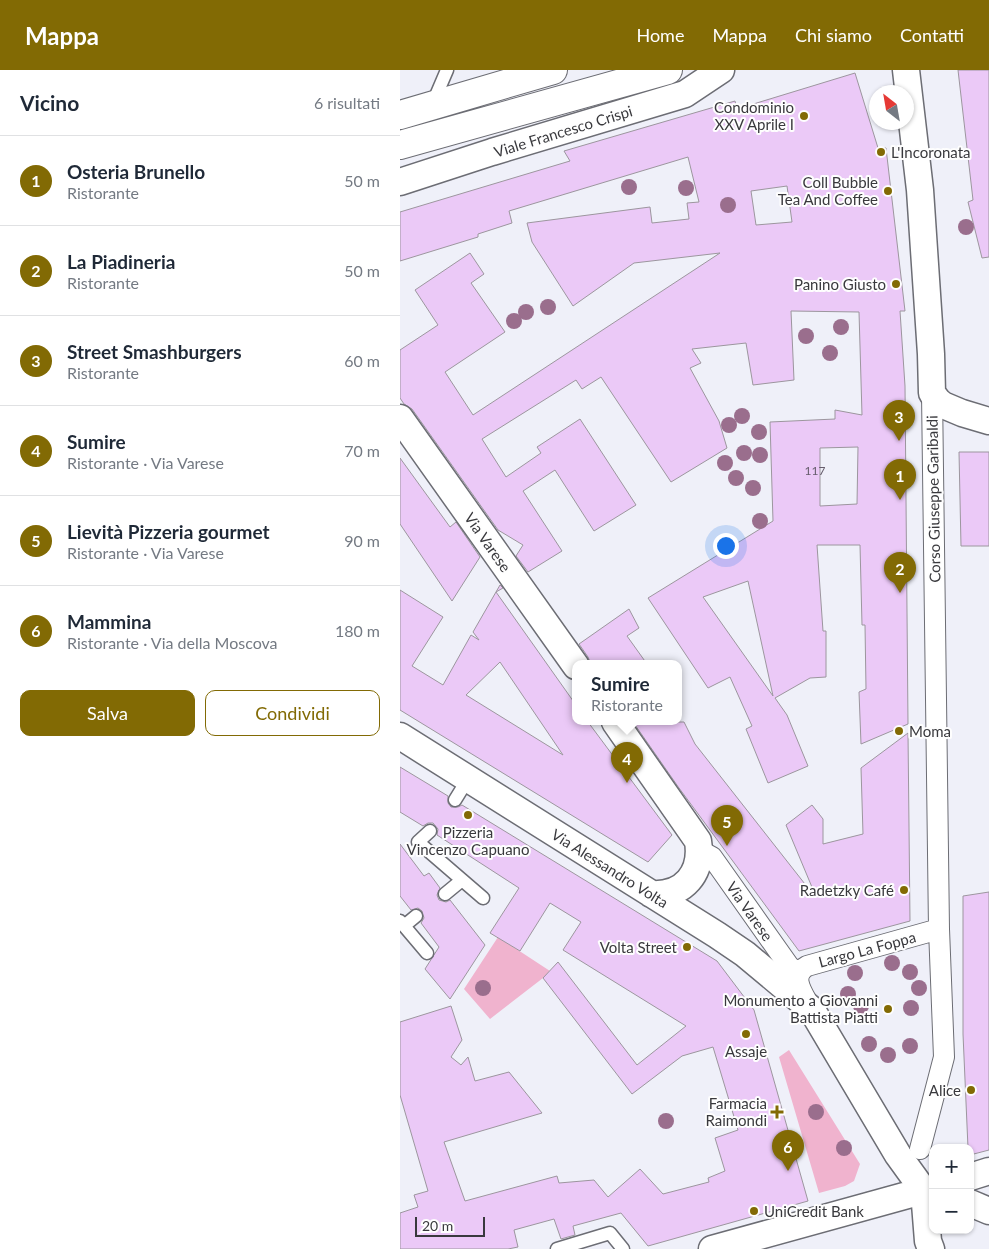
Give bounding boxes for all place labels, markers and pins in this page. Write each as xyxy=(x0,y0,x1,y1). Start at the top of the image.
place label: Condominio XXV Aprile I xyxy=(714,98,794,133)
marker: Condominio XXV Aprile I xyxy=(798,110,810,122)
place label: L'Incoronata xyxy=(891,143,971,161)
marker: L'Incoronata xyxy=(875,146,887,158)
place label: Coll Bubble Tea And Coffee xyxy=(778,173,878,208)
marker: Coll Bubble Tea And Coffee xyxy=(882,185,894,197)
place label: Panino Giusto xyxy=(794,275,886,293)
marker: Panino Giusto xyxy=(890,278,902,290)
pin: 3 xyxy=(883,400,915,441)
pin: 1 xyxy=(884,459,916,500)
pin: 2 xyxy=(884,552,916,593)
place label: Moma xyxy=(909,722,951,740)
marker: Moma xyxy=(893,725,905,737)
pin: 4 xyxy=(611,742,643,783)
pin: 5 xyxy=(711,805,743,846)
marker: Pizzeria Vincenzo Capuano xyxy=(462,809,474,821)
place label: Pizzeria Vincenzo Capuano xyxy=(407,823,530,858)
place label: Radetzky Café xyxy=(800,881,894,899)
marker: Radetzky Café xyxy=(898,884,910,896)
place label: Volta Street xyxy=(600,938,678,956)
marker: Volta Street xyxy=(681,941,693,953)
place label: Monumento a Giovanni Battista Piatti xyxy=(723,991,878,1026)
marker: Monumento a Giovanni Battista Piatti xyxy=(882,1003,894,1015)
marker: Assaje xyxy=(740,1028,752,1040)
place label: Assaje xyxy=(725,1042,767,1060)
place label: Alice xyxy=(929,1081,961,1099)
marker: Alice xyxy=(965,1084,977,1096)
place label: Farmacia Raimondi xyxy=(705,1094,767,1129)
marker: Farmacia Raimondi xyxy=(771,1106,783,1118)
pin: 6 xyxy=(772,1130,804,1171)
place label: UniCredit Bank xyxy=(764,1202,864,1220)
marker: UniCredit Bank xyxy=(748,1205,760,1217)

